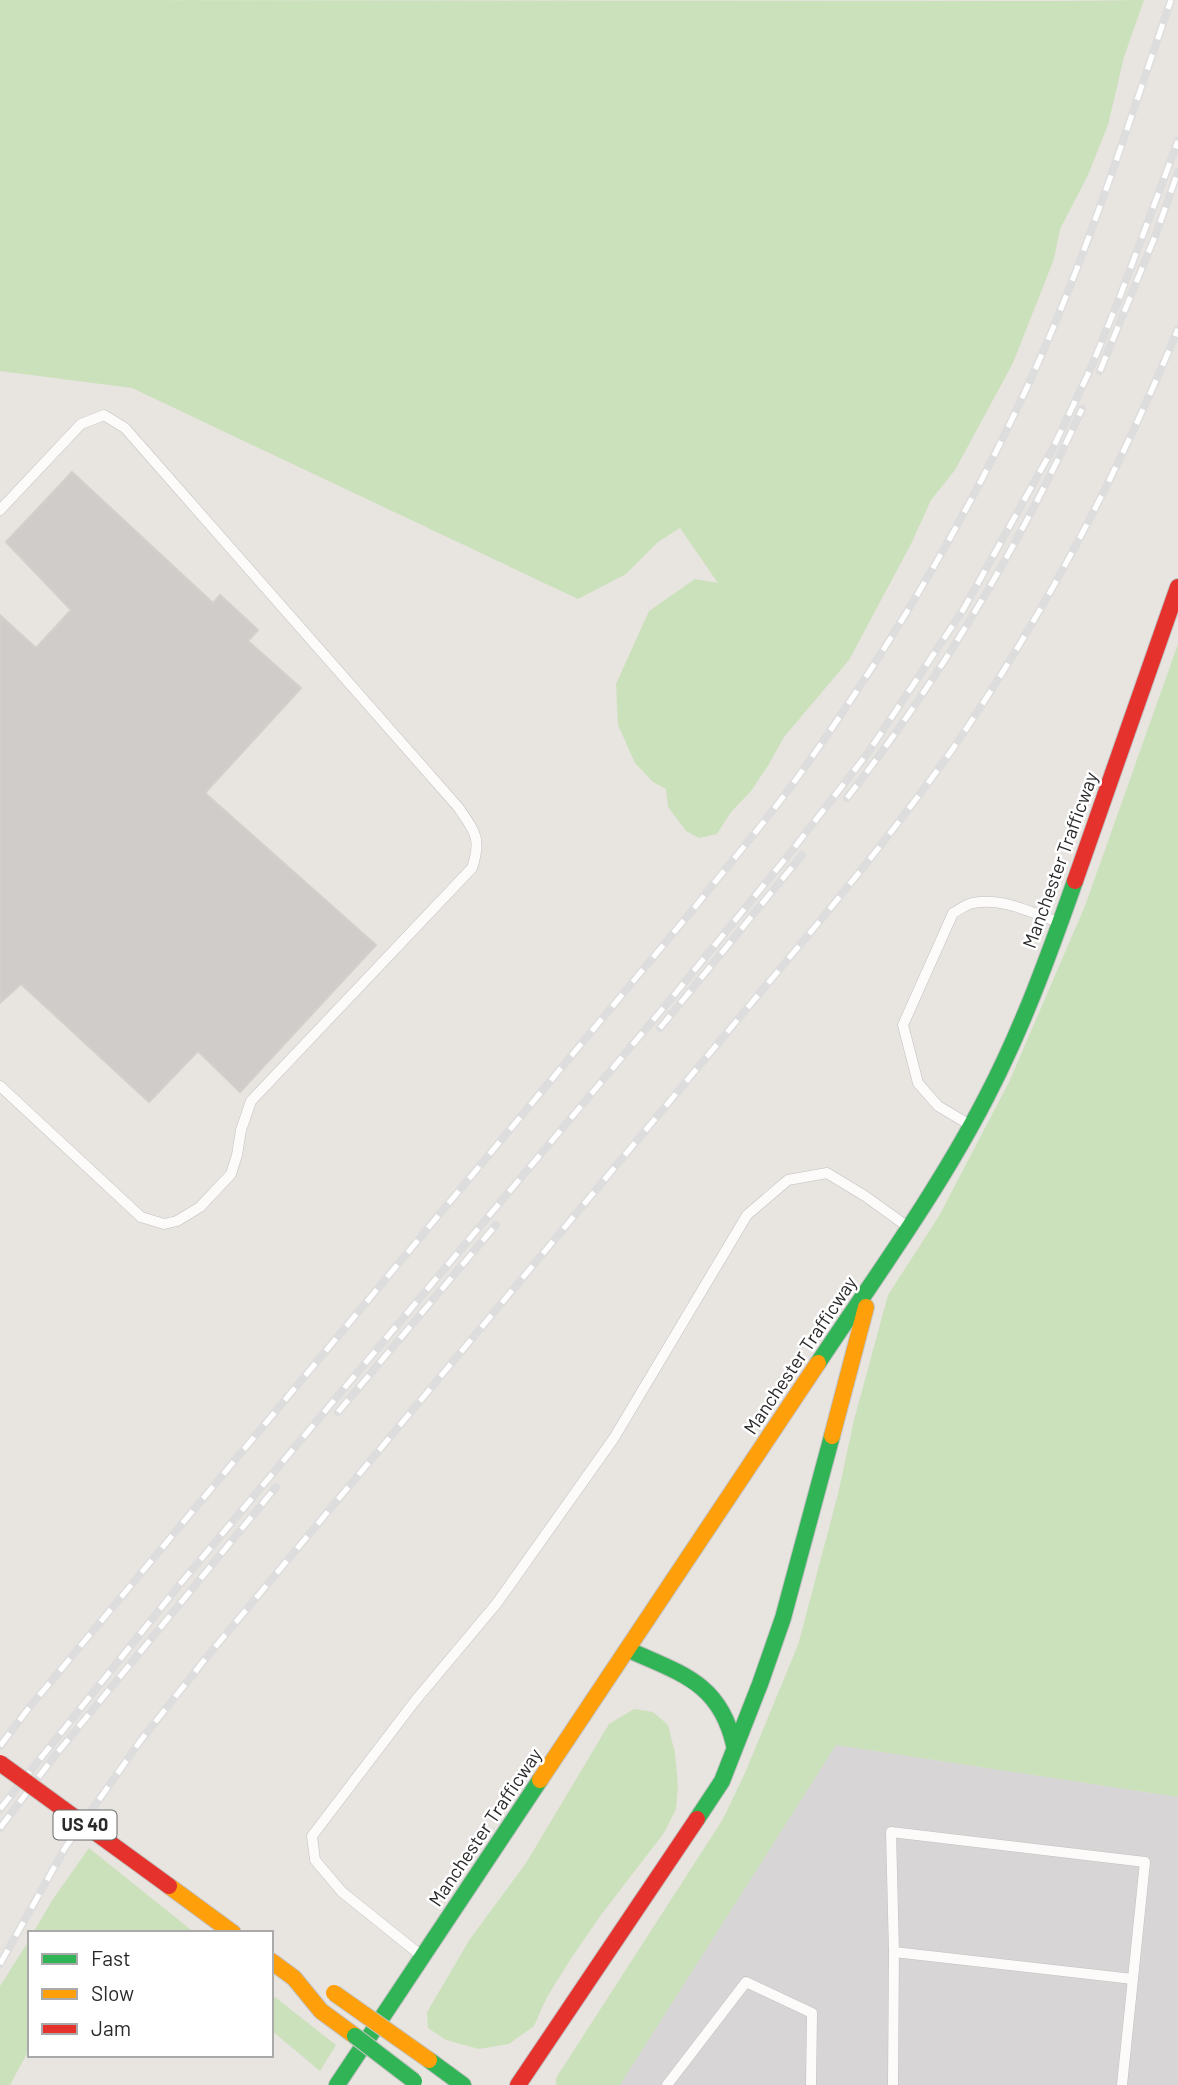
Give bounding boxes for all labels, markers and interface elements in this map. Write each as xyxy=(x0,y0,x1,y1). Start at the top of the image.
street label: Manchester Trafficway xyxy=(1017,768,1102,951)
street label: Manchester Trafficway xyxy=(738,1271,861,1438)
street label: Manchester Trafficway xyxy=(423,1743,546,1910)
road number: US 40 xyxy=(54,1811,116,1840)
legend xyxy=(28,1931,273,2057)
text: Fast xyxy=(91,1945,131,1970)
text: Slow xyxy=(91,1980,134,2005)
text: Jam xyxy=(91,2015,131,2040)

